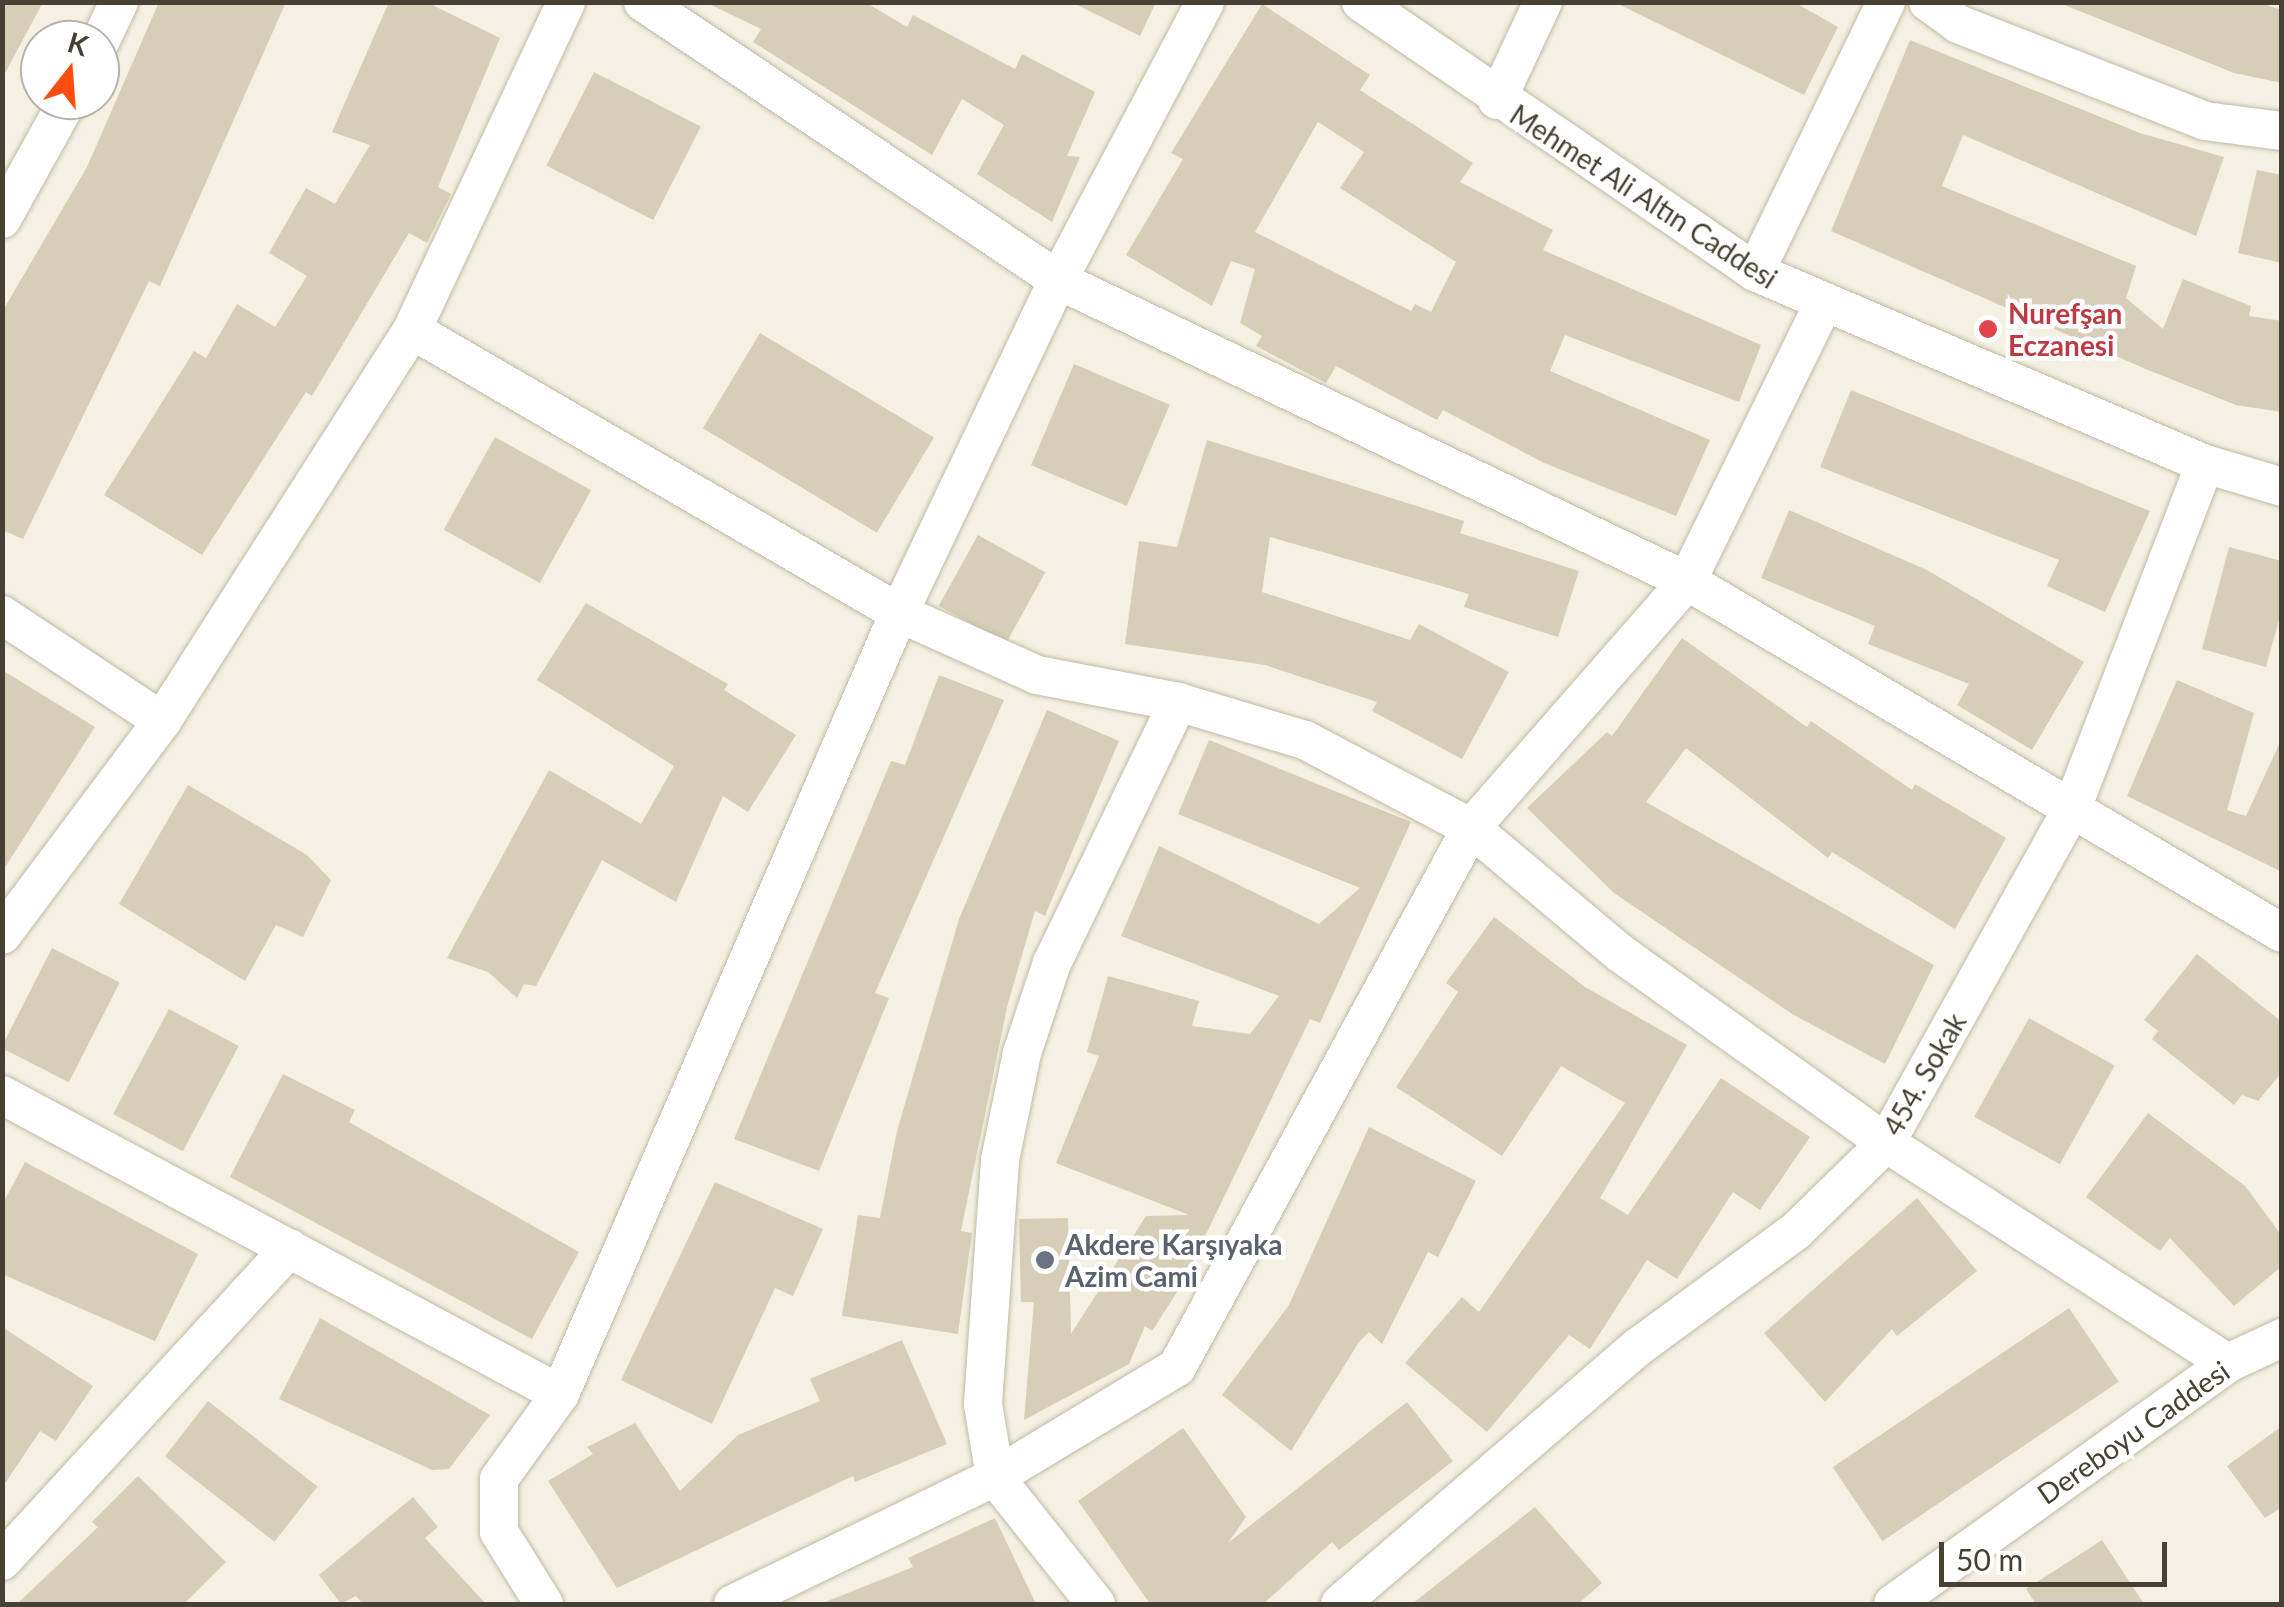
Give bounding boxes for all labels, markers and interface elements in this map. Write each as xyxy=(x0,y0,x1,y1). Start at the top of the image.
north arrow xyxy=(20,20,120,120)
text: K xyxy=(64,24,92,62)
street label: Mehmet Ali Altın Caddesi xyxy=(1503,97,1785,295)
place label: Nurefşan Eczanesi xyxy=(2008,296,2122,362)
marker: Nurefşan Eczanesi xyxy=(1977,318,1999,340)
street label: 454. Sokak xyxy=(1875,1007,1973,1141)
place label: Akdere Karşıyaka Azim Cami xyxy=(1065,1227,1282,1293)
marker: Akdere Karşıyaka Azim Cami xyxy=(1034,1249,1056,1271)
street label: Dereboyu Caddesi xyxy=(2031,1353,2235,1511)
scale bar xyxy=(1944,1522,2172,1584)
text: 50 m xyxy=(1956,1541,2023,1577)

